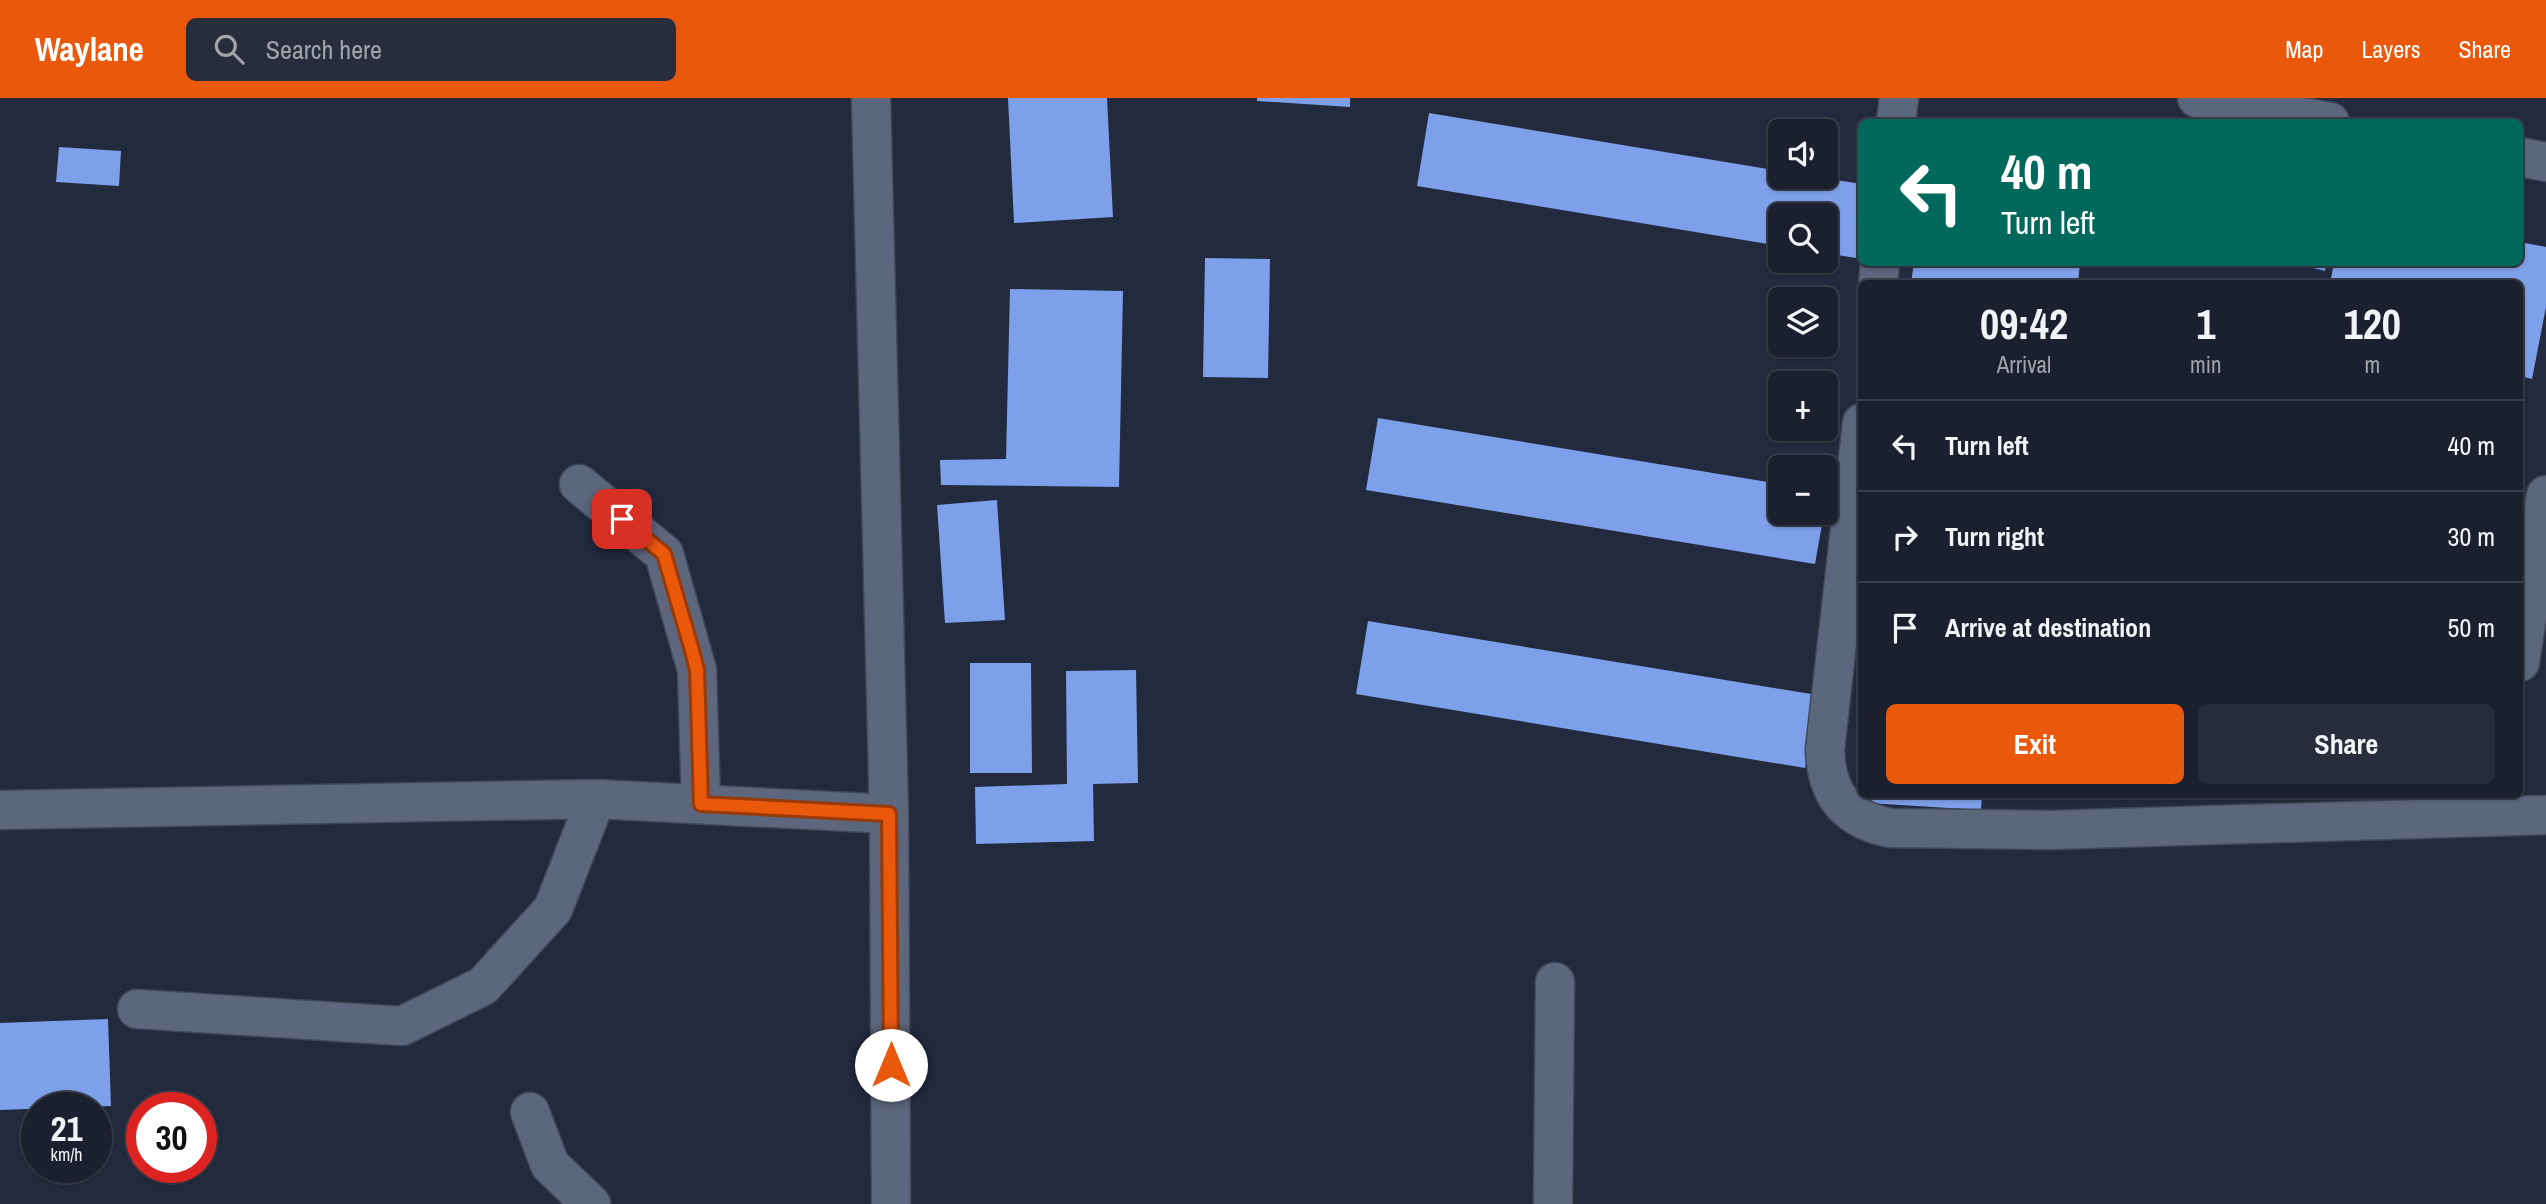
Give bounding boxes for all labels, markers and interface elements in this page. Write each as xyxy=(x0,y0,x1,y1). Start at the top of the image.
search box xyxy=(186,18,676,81)
text: Waylane xyxy=(35,27,144,71)
icon: search xyxy=(210,30,248,68)
text: Search here xyxy=(266,32,382,67)
text: Map xyxy=(2285,33,2323,65)
text: Layers xyxy=(2361,33,2420,65)
text: Share xyxy=(2458,33,2511,65)
map controls xyxy=(1768,119,1838,525)
button: sound xyxy=(1768,119,1838,189)
text: 40 m xyxy=(2001,138,2093,204)
icon: left xyxy=(1886,147,1977,238)
text: Turn left xyxy=(2001,201,2095,244)
button: search xyxy=(1768,203,1838,273)
button: layers xyxy=(1768,287,1838,357)
text: 09:42 xyxy=(1980,296,2068,352)
text: 1 xyxy=(2196,296,2215,352)
text: 120 xyxy=(2344,296,2401,352)
text: Arrival xyxy=(1997,349,2051,380)
text: min xyxy=(2190,349,2222,380)
text: m xyxy=(2364,349,2380,380)
button: + xyxy=(1768,371,1838,441)
icon: left xyxy=(1886,427,1924,465)
text: Turn left xyxy=(1945,428,2029,463)
text: 40 m xyxy=(2448,428,2495,463)
button: − xyxy=(1768,455,1838,525)
pin xyxy=(592,489,652,549)
icon: arrive xyxy=(603,500,641,538)
icon: right xyxy=(1886,518,1924,556)
text: Turn right xyxy=(1945,519,2044,554)
text: 30 m xyxy=(2448,519,2495,554)
icon: arrive xyxy=(1886,609,1924,647)
text: Arrive at destination xyxy=(1945,610,2151,645)
text: 50 m xyxy=(2448,610,2495,645)
button: Exit xyxy=(1886,704,2184,784)
button: Share xyxy=(2198,704,2495,784)
position arrow xyxy=(854,1028,928,1102)
speed limit sign: 30 xyxy=(126,1092,217,1183)
text: 21 xyxy=(51,1105,82,1152)
text: km/h xyxy=(51,1142,83,1167)

